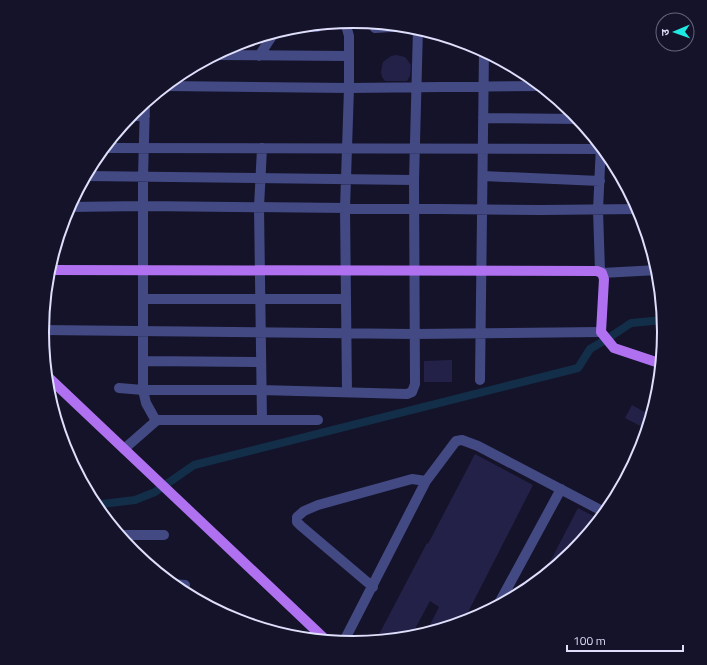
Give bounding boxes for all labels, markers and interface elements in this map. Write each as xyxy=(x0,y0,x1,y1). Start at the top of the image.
north arrow xyxy=(655,12,695,52)
text: उ xyxy=(657,28,673,36)
scale bar xyxy=(567,627,683,653)
text: 100 m xyxy=(573,631,606,650)

